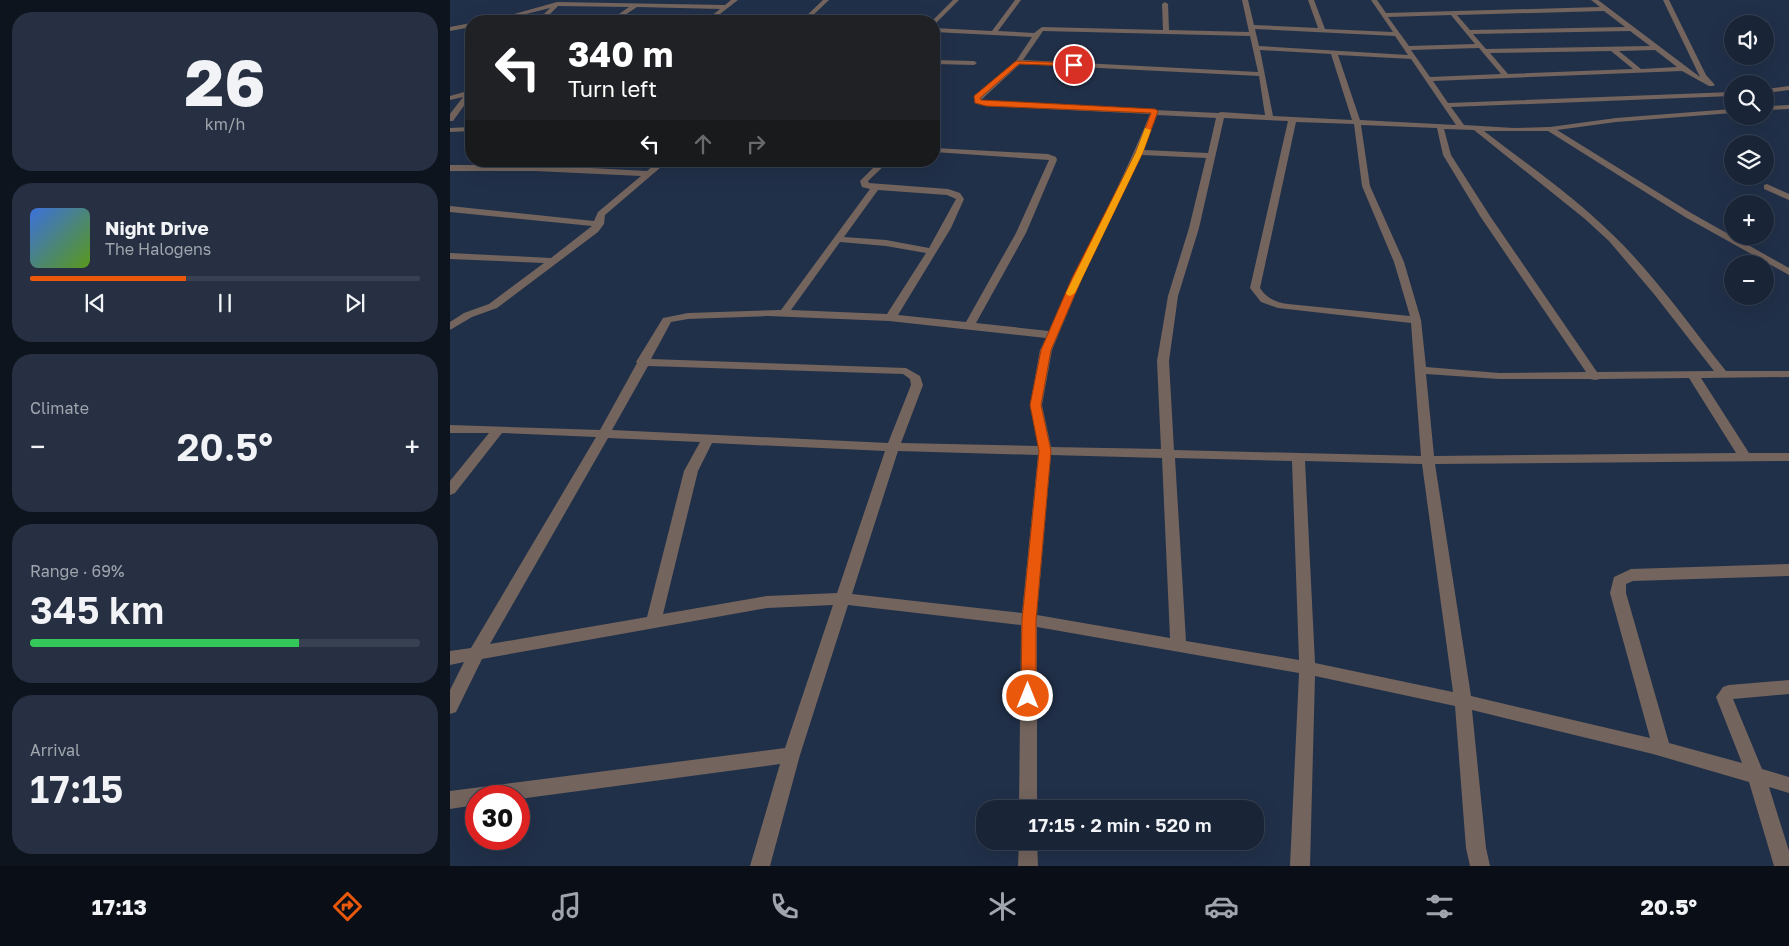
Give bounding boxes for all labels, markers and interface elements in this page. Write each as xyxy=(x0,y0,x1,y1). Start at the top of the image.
map controls xyxy=(1724,15,1774,305)
button: sound xyxy=(1724,15,1774,65)
text: 340 m xyxy=(568,33,673,75)
icon: left xyxy=(485,35,550,100)
text: 26 xyxy=(185,42,265,120)
pin xyxy=(1053,44,1095,86)
icon: arrive xyxy=(1060,51,1088,79)
text: Turn left xyxy=(568,75,657,102)
button: search xyxy=(1724,75,1774,125)
text: km/h xyxy=(205,114,245,134)
icon: left xyxy=(636,130,664,158)
icon: ahead xyxy=(689,130,717,158)
icon: right xyxy=(742,130,770,158)
button: layers xyxy=(1724,135,1774,185)
button: + xyxy=(1724,195,1774,245)
text: Night Drive xyxy=(105,216,209,239)
text: The Halogens xyxy=(105,239,211,259)
button: − xyxy=(1724,255,1774,305)
icon: previous xyxy=(81,289,109,317)
icon: pause xyxy=(211,289,239,317)
icon: next xyxy=(341,289,369,317)
text: Climate xyxy=(30,398,89,418)
text: 20.5° xyxy=(177,424,273,469)
text: − xyxy=(30,430,45,463)
text: + xyxy=(405,430,420,463)
text: Range · 69% xyxy=(30,561,124,581)
text: 345 km xyxy=(30,587,164,632)
position arrow xyxy=(1001,669,1053,721)
text: Arrival xyxy=(30,740,80,760)
text: 17:15 xyxy=(30,766,123,811)
speed limit sign: 30 xyxy=(465,785,530,850)
text: 17:15 · 2 min · 520 m xyxy=(1028,813,1212,836)
icon: directions xyxy=(330,889,365,924)
icon: music xyxy=(549,889,584,924)
icon: phone xyxy=(767,889,802,924)
icon: climate xyxy=(985,889,1020,924)
icon: car xyxy=(1204,889,1239,924)
icon: filters xyxy=(1422,889,1457,924)
text: 17:13 xyxy=(92,893,147,920)
text: 20.5° xyxy=(1640,893,1697,920)

